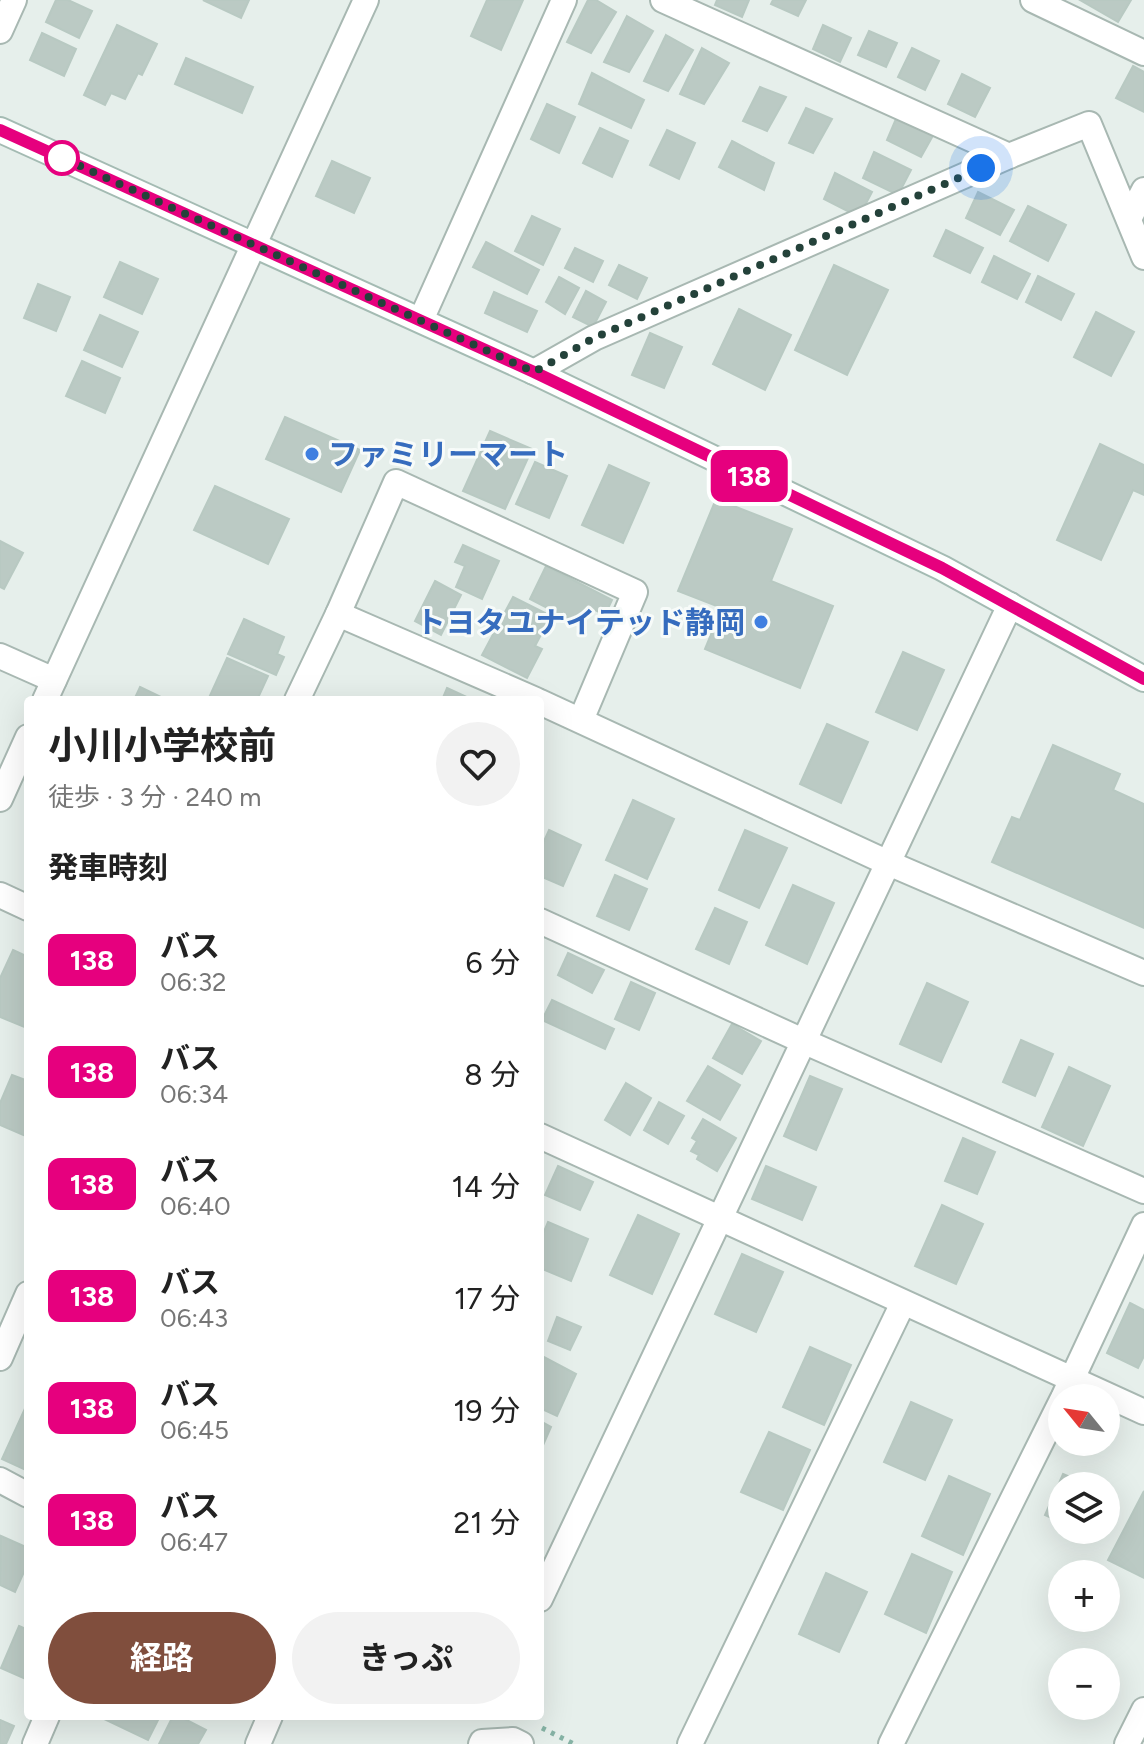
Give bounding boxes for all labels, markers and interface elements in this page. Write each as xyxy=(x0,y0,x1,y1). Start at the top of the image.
unlabelled marker xyxy=(45,141,79,175)
your location xyxy=(961,148,1001,188)
place label: ファミリーマート xyxy=(328,436,568,473)
marker: ファミリーマート xyxy=(303,445,321,463)
line badge: 138 xyxy=(703,450,795,502)
text: 138 xyxy=(727,459,771,493)
place label: トヨタユナイテッド静岡 xyxy=(416,604,745,641)
marker: トヨタユナイテッド静岡 xyxy=(752,613,770,631)
button: heart xyxy=(436,722,520,806)
text: 小川小学校前 xyxy=(48,723,276,769)
text: 徒歩 · 3 分 · 240 m xyxy=(48,781,261,813)
text: 発車時刻 xyxy=(48,849,168,886)
text: バス xyxy=(160,928,220,965)
text: 138 xyxy=(70,943,114,977)
text: 6 分 xyxy=(466,944,520,981)
text: 06:32 xyxy=(160,966,227,998)
text: バス xyxy=(160,1040,220,1077)
text: 138 xyxy=(70,1055,114,1089)
text: 8 分 xyxy=(464,1056,520,1093)
text: 06:34 xyxy=(160,1078,228,1110)
text: バス xyxy=(160,1152,220,1189)
text: 138 xyxy=(70,1167,114,1201)
text: 14 分 xyxy=(452,1168,520,1205)
text: 06:40 xyxy=(160,1190,231,1222)
text: バス xyxy=(160,1264,220,1301)
text: 138 xyxy=(70,1279,114,1313)
text: 17 分 xyxy=(454,1280,520,1317)
text: 06:43 xyxy=(160,1302,228,1334)
text: バス xyxy=(160,1376,220,1413)
north arrow xyxy=(1048,1384,1120,1456)
map controls xyxy=(1048,1384,1120,1720)
text: 138 xyxy=(70,1391,114,1425)
text: 19 分 xyxy=(453,1392,520,1429)
text: 06:45 xyxy=(160,1414,229,1446)
button: layers xyxy=(1048,1472,1120,1544)
text: バス xyxy=(160,1488,220,1525)
text: 138 xyxy=(70,1503,114,1537)
text: 21 分 xyxy=(453,1504,520,1541)
text: 06:47 xyxy=(160,1526,228,1558)
button: + xyxy=(1048,1560,1120,1632)
button: 経路 xyxy=(48,1612,276,1704)
button: きっぷ xyxy=(292,1612,520,1704)
button: − xyxy=(1048,1648,1120,1720)

